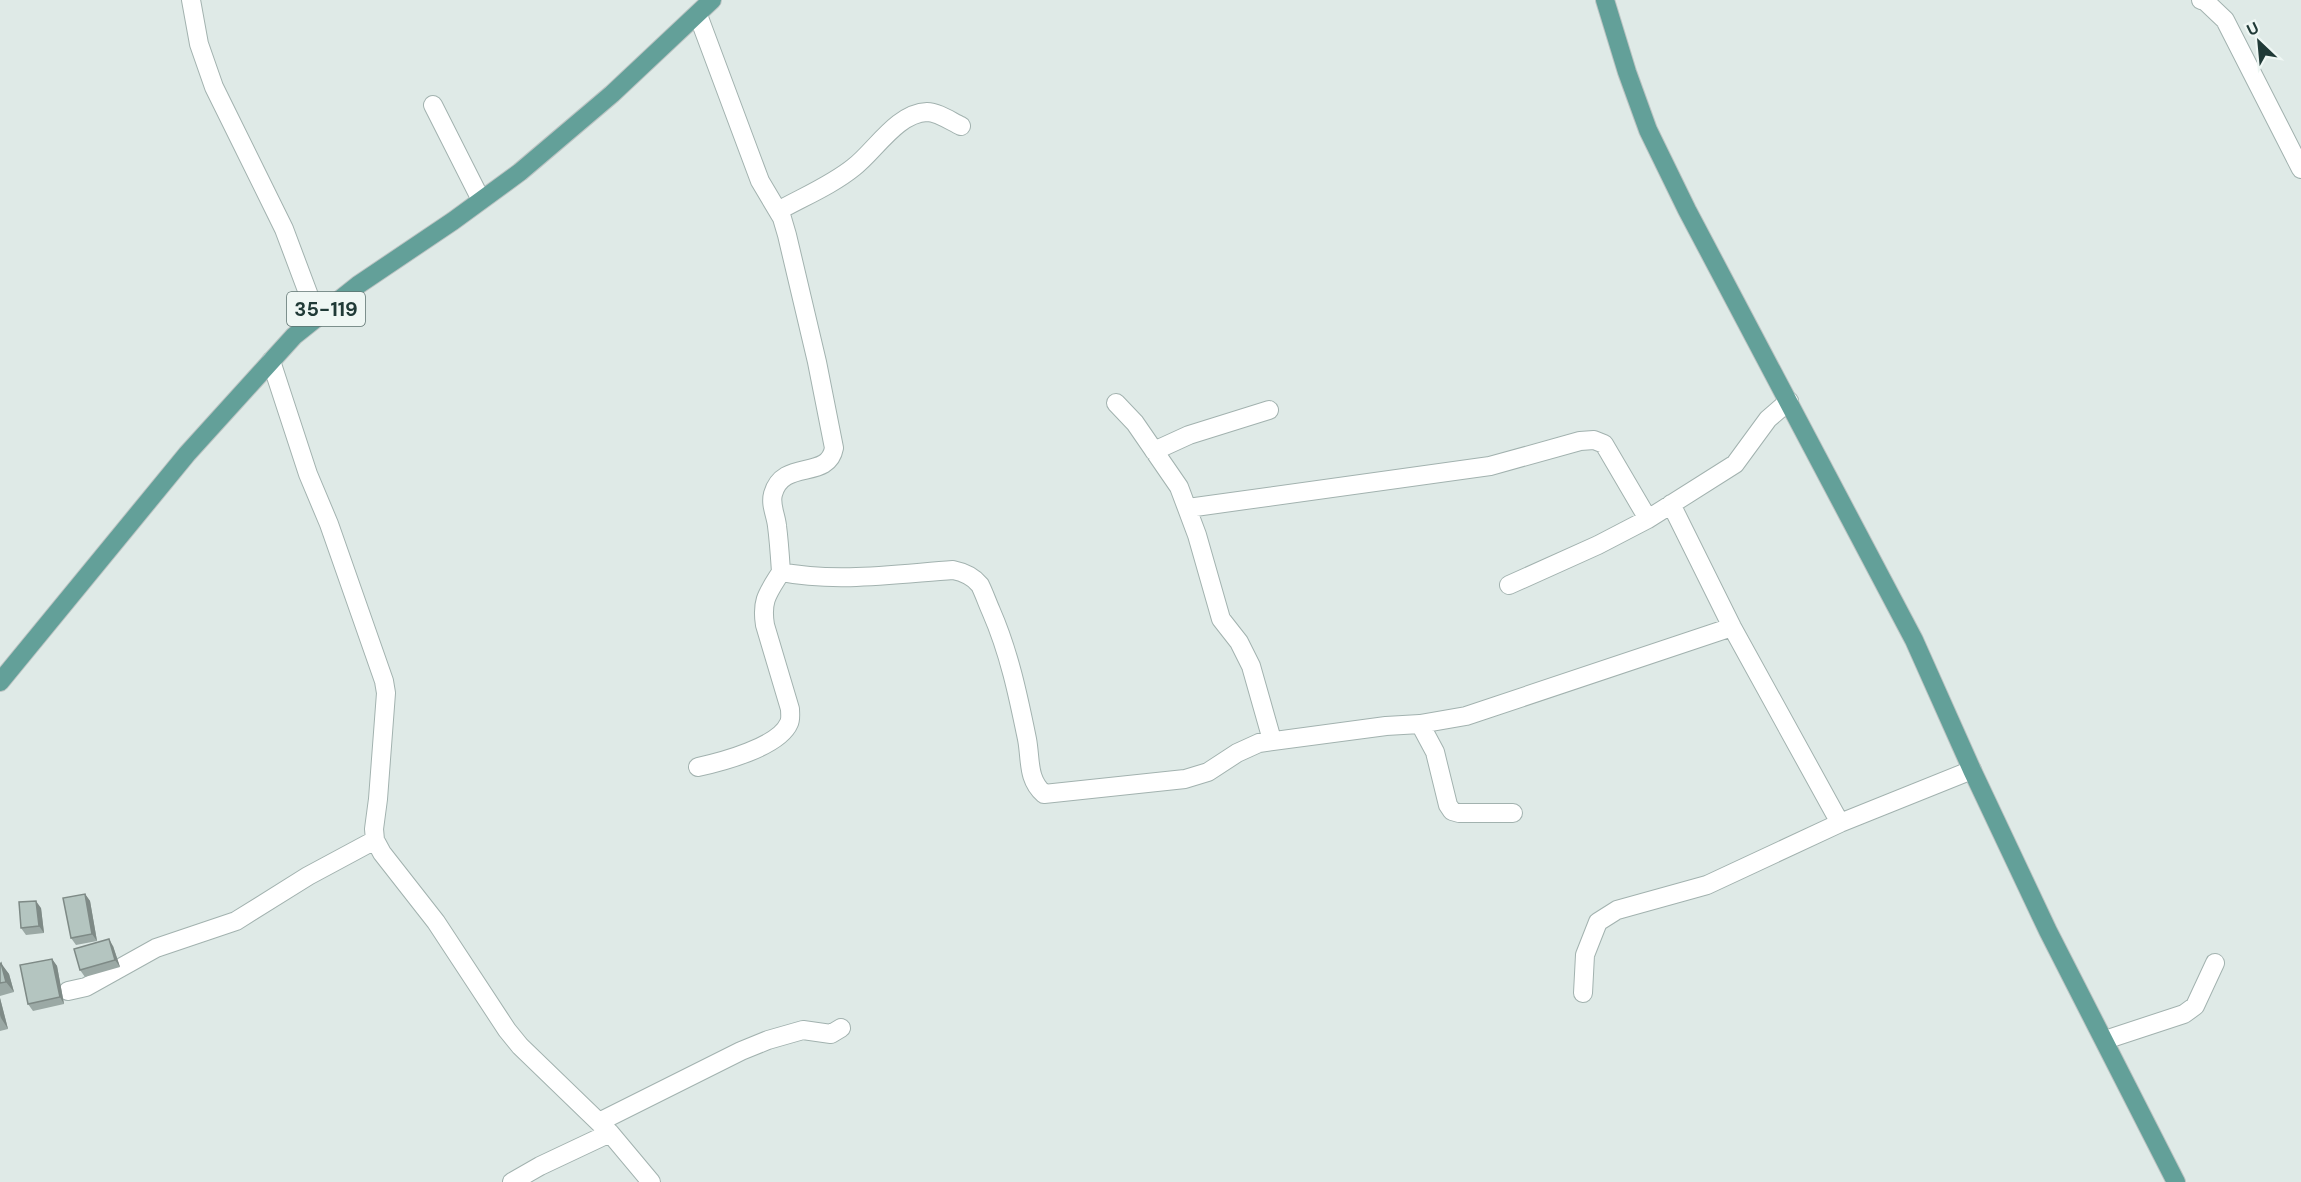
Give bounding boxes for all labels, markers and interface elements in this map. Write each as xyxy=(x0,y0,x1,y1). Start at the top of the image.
north arrow xyxy=(2229,12,2289,72)
text: U xyxy=(2243,17,2262,41)
road number: 35-119 xyxy=(287,292,365,326)

